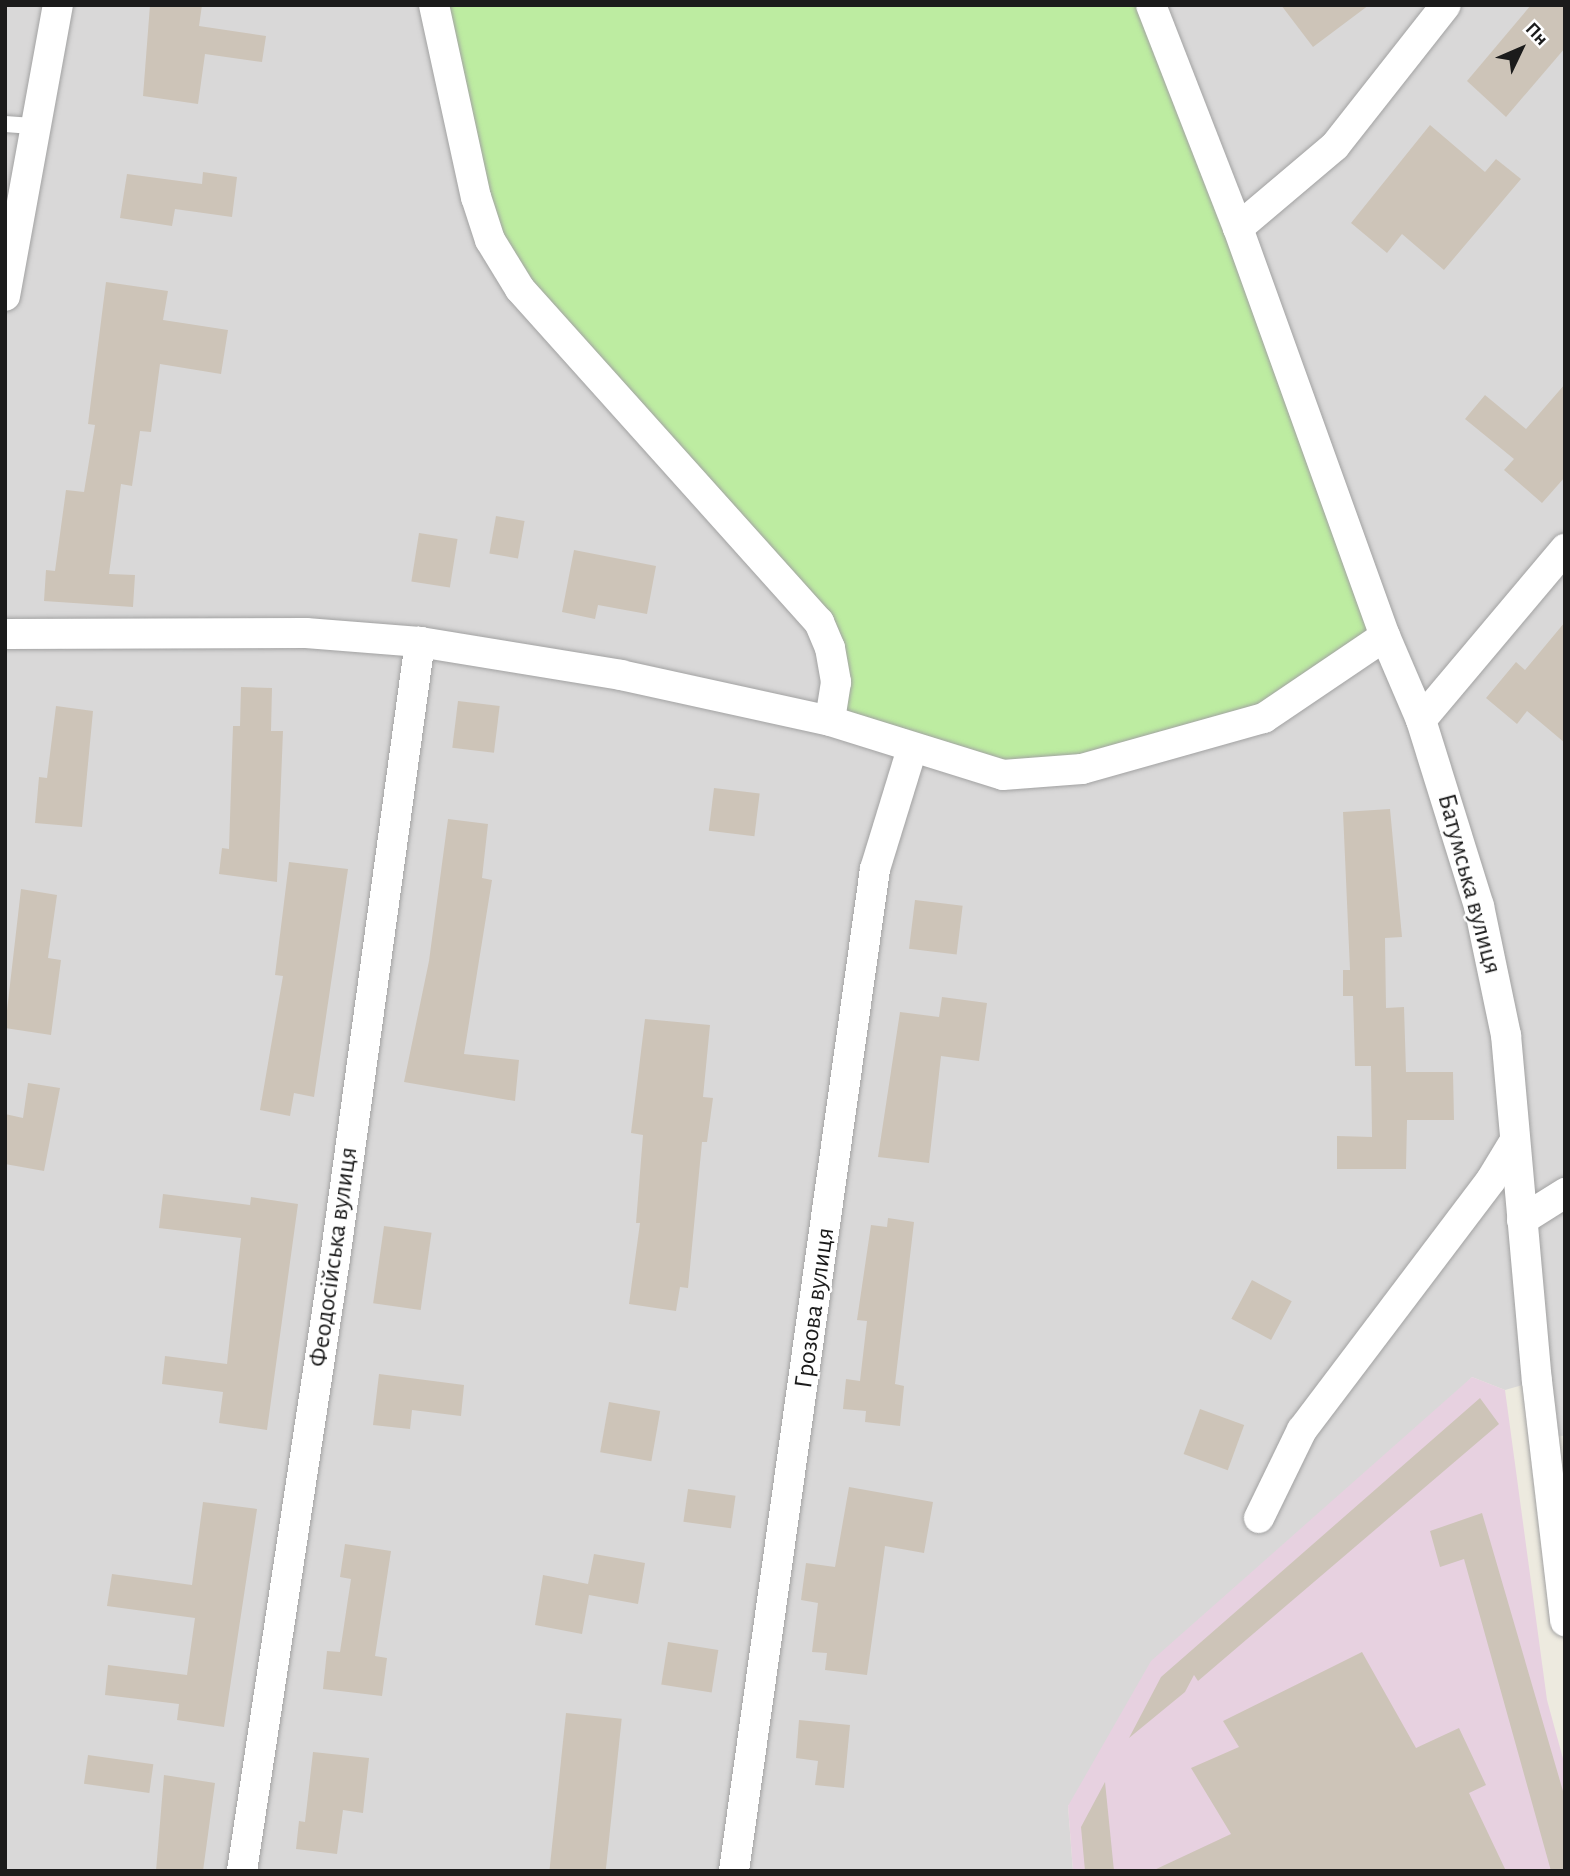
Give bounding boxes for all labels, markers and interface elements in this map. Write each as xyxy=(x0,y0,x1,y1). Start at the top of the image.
north arrow xyxy=(1486,14,1556,84)
text: Пн xyxy=(1522,19,1551,49)
street label: Батумська вулиця xyxy=(1430,790,1508,978)
street label: Феодосійська вулиця xyxy=(303,1145,365,1369)
street label: Грозова вулиця xyxy=(788,1225,842,1391)

